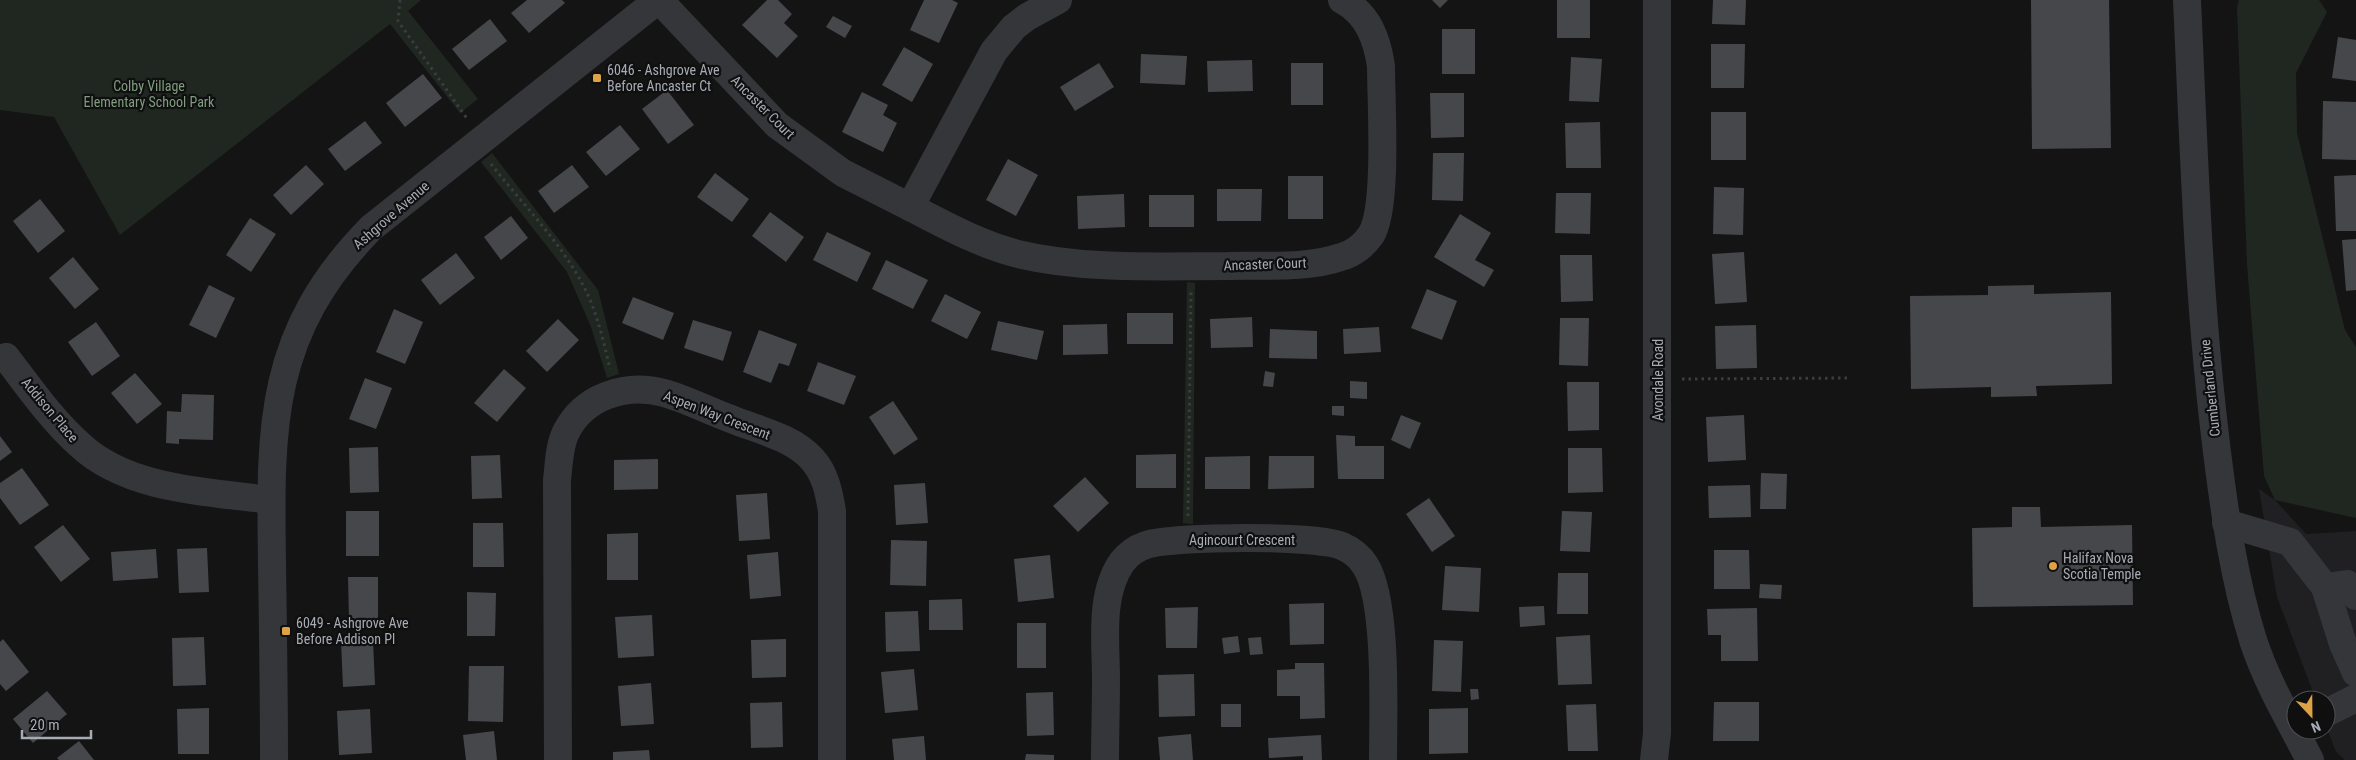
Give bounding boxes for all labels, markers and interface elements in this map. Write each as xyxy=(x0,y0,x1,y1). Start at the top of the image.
place label: 6046 - Ashgrove Ave Before Ancaster Ct xyxy=(607,62,720,94)
marker: 6046 - Ashgrove Ave Before Ancaster Ct xyxy=(591,72,603,84)
street label: Ancaster Court xyxy=(728,72,798,142)
park label: Colby Village Elementary School Park xyxy=(84,78,215,110)
street label: Ashgrove Avenue xyxy=(350,177,432,252)
street label: Ancaster Court xyxy=(1223,255,1307,273)
street label: Cumberland Drive xyxy=(2197,338,2223,437)
street label: Avondale Road xyxy=(1650,339,1666,421)
street label: Addison Place xyxy=(18,374,82,446)
street label: Aspen Way Crescent xyxy=(661,387,773,443)
street label: Agincourt Crescent xyxy=(1189,532,1295,548)
place label: Halifax Nova Scotia Temple xyxy=(2063,550,2142,582)
marker: Halifax Nova Scotia Temple xyxy=(2047,560,2059,572)
place label: 6049 - Ashgrove Ave Before Addison Pl xyxy=(296,615,409,647)
marker: 6049 - Ashgrove Ave Before Addison Pl xyxy=(280,625,292,637)
north arrow xyxy=(2286,690,2336,740)
scale bar xyxy=(22,708,91,740)
text: 20 m xyxy=(30,716,60,734)
text: N xyxy=(2309,718,2323,736)

